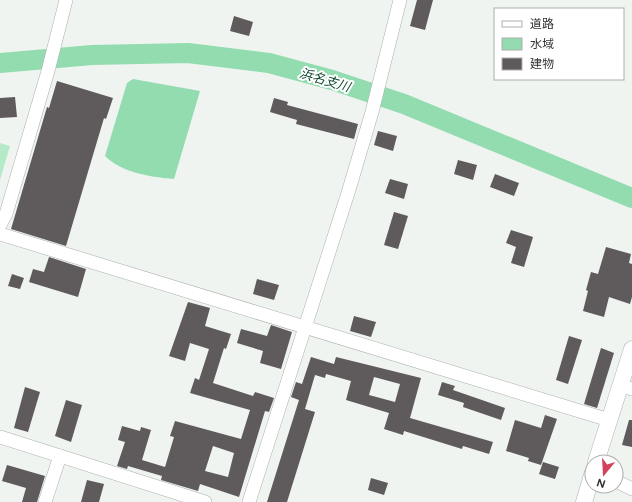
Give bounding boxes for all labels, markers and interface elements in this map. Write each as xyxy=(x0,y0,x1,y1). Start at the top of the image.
legend xyxy=(494,8,624,80)
text: 道路 xyxy=(530,17,554,31)
text: 水域 xyxy=(530,37,554,51)
text: 建物 xyxy=(530,57,554,71)
water label: 浜名支川 xyxy=(298,65,354,95)
north arrow xyxy=(584,454,624,494)
text: N xyxy=(595,476,607,491)

